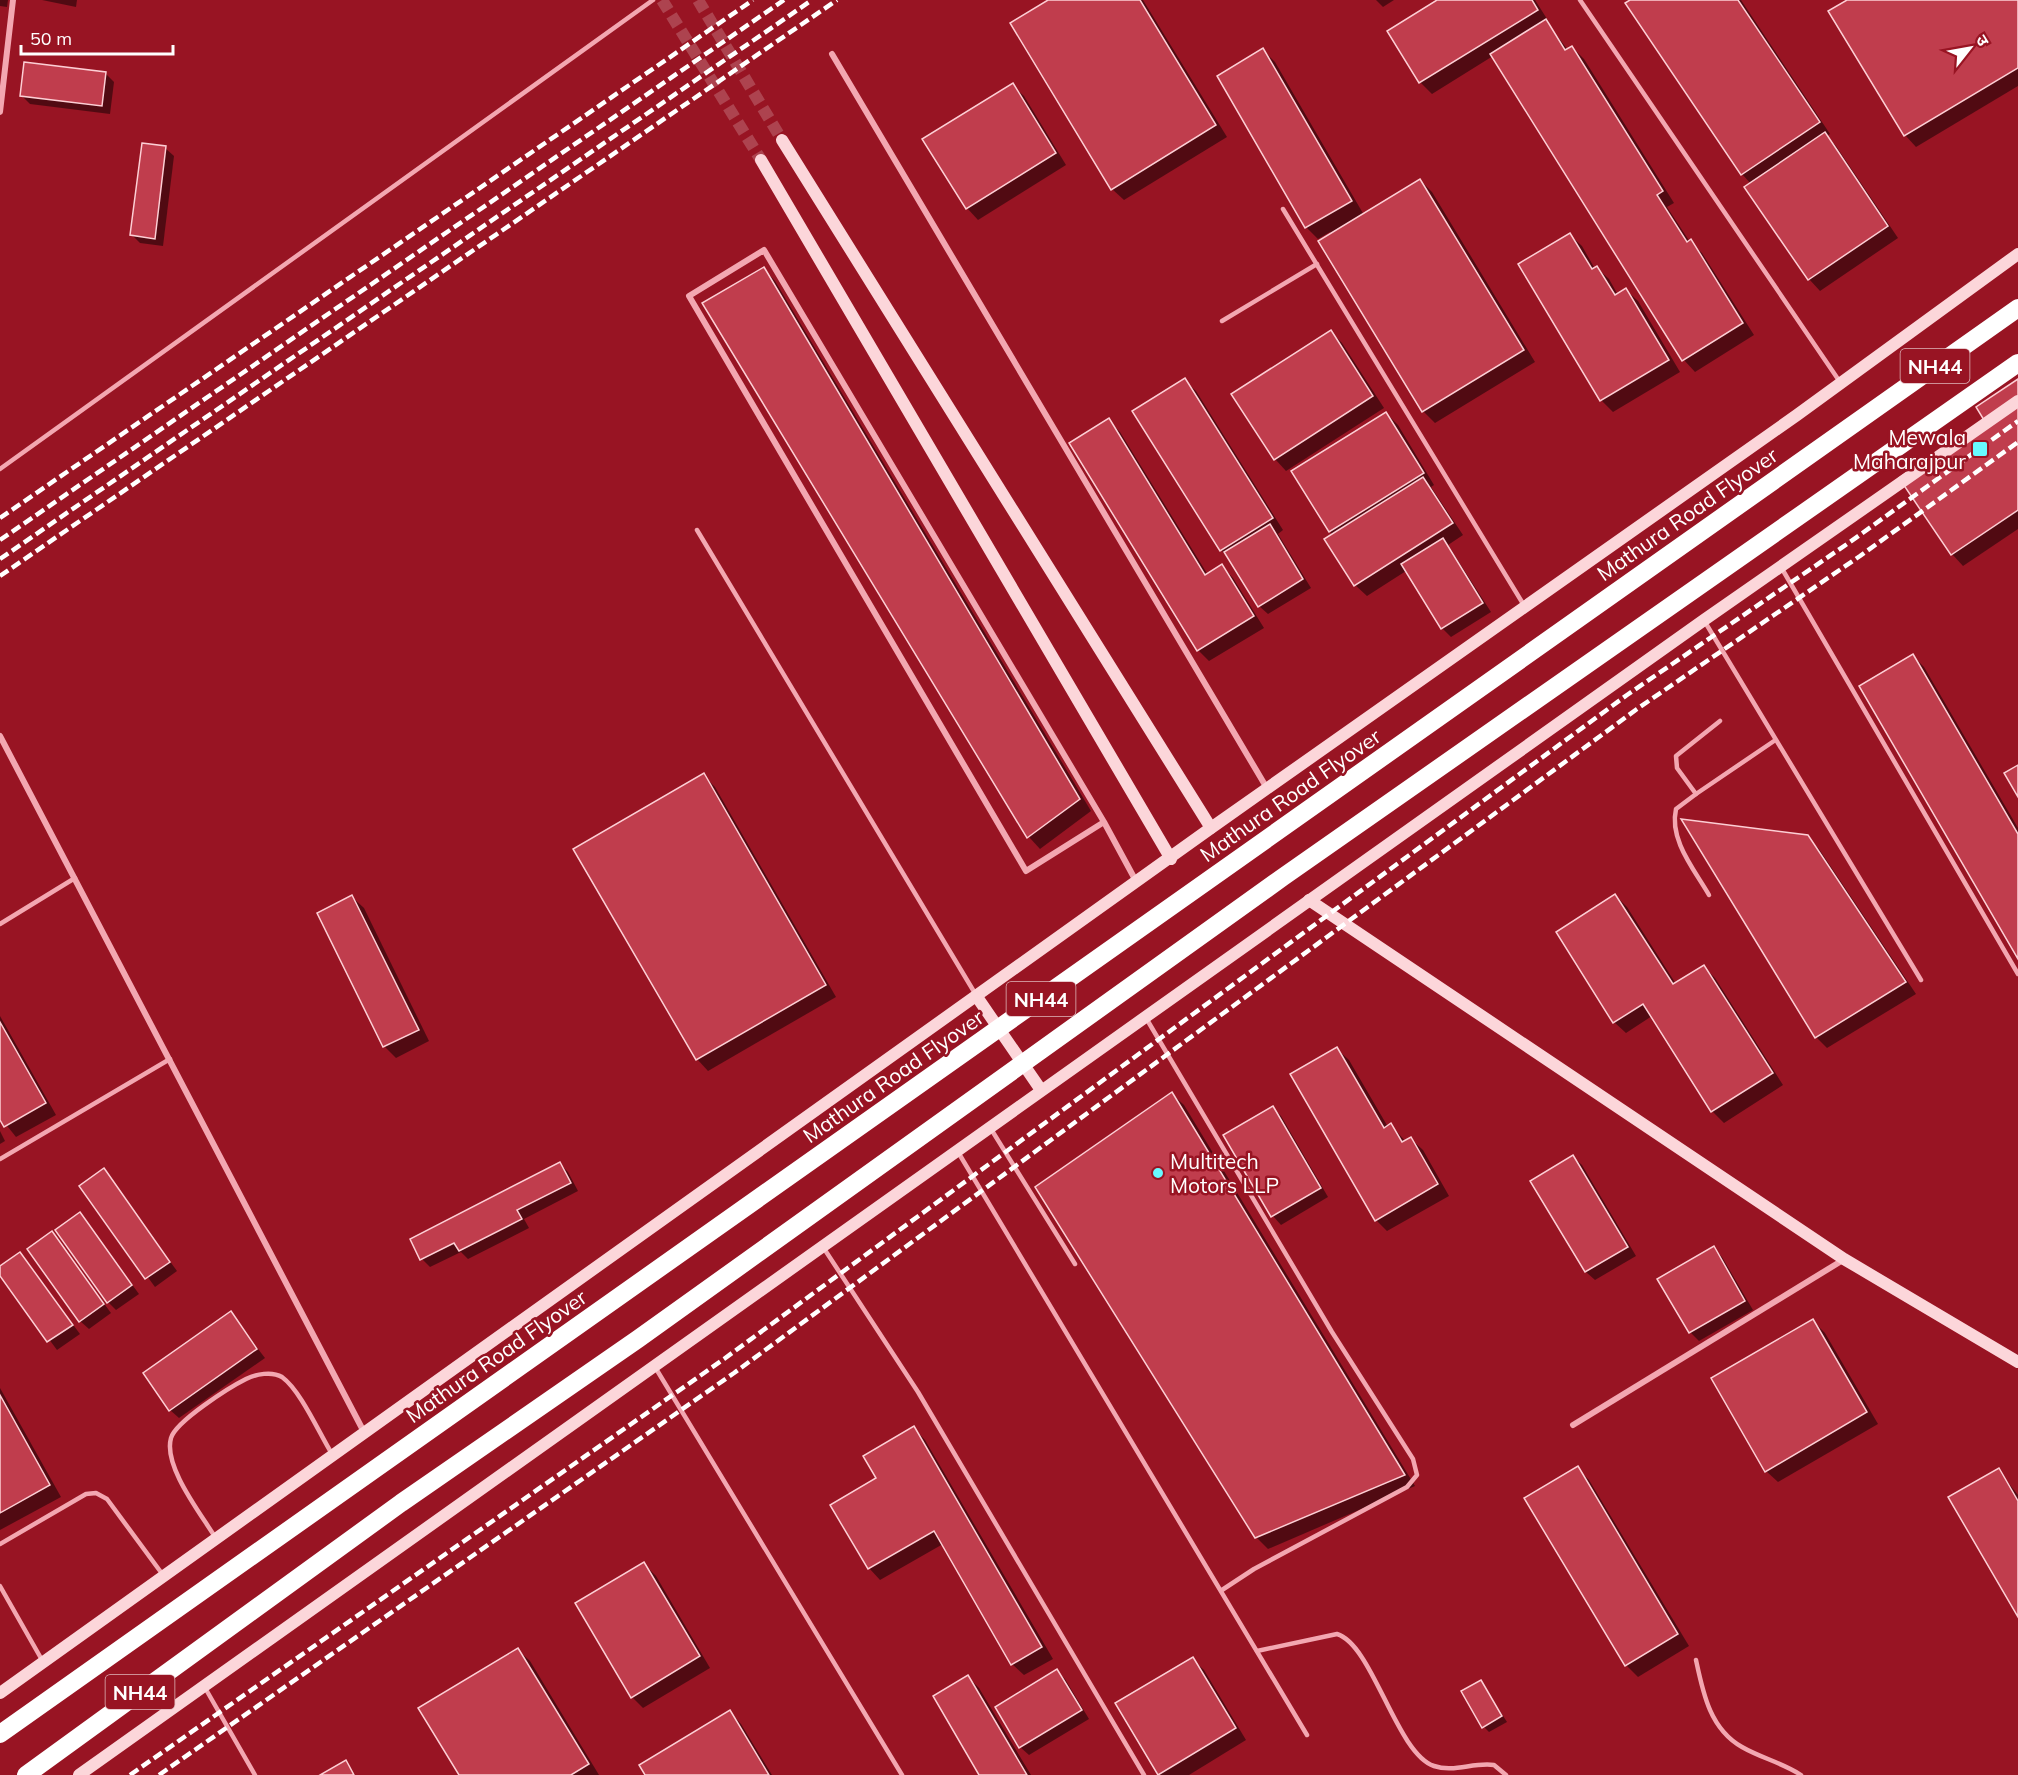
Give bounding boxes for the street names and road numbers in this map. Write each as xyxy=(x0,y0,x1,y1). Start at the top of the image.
road number: NH44 xyxy=(1900,349,1970,383)
street label: Mathura Road Flyover xyxy=(1592,442,1783,586)
street label: Mathura Road Flyover xyxy=(1195,723,1386,867)
road number: NH44 xyxy=(1006,982,1076,1016)
street label: Mathura Road Flyover xyxy=(798,1004,989,1148)
street label: Mathura Road Flyover xyxy=(401,1284,592,1428)
road number: NH44 xyxy=(106,1675,174,1709)

